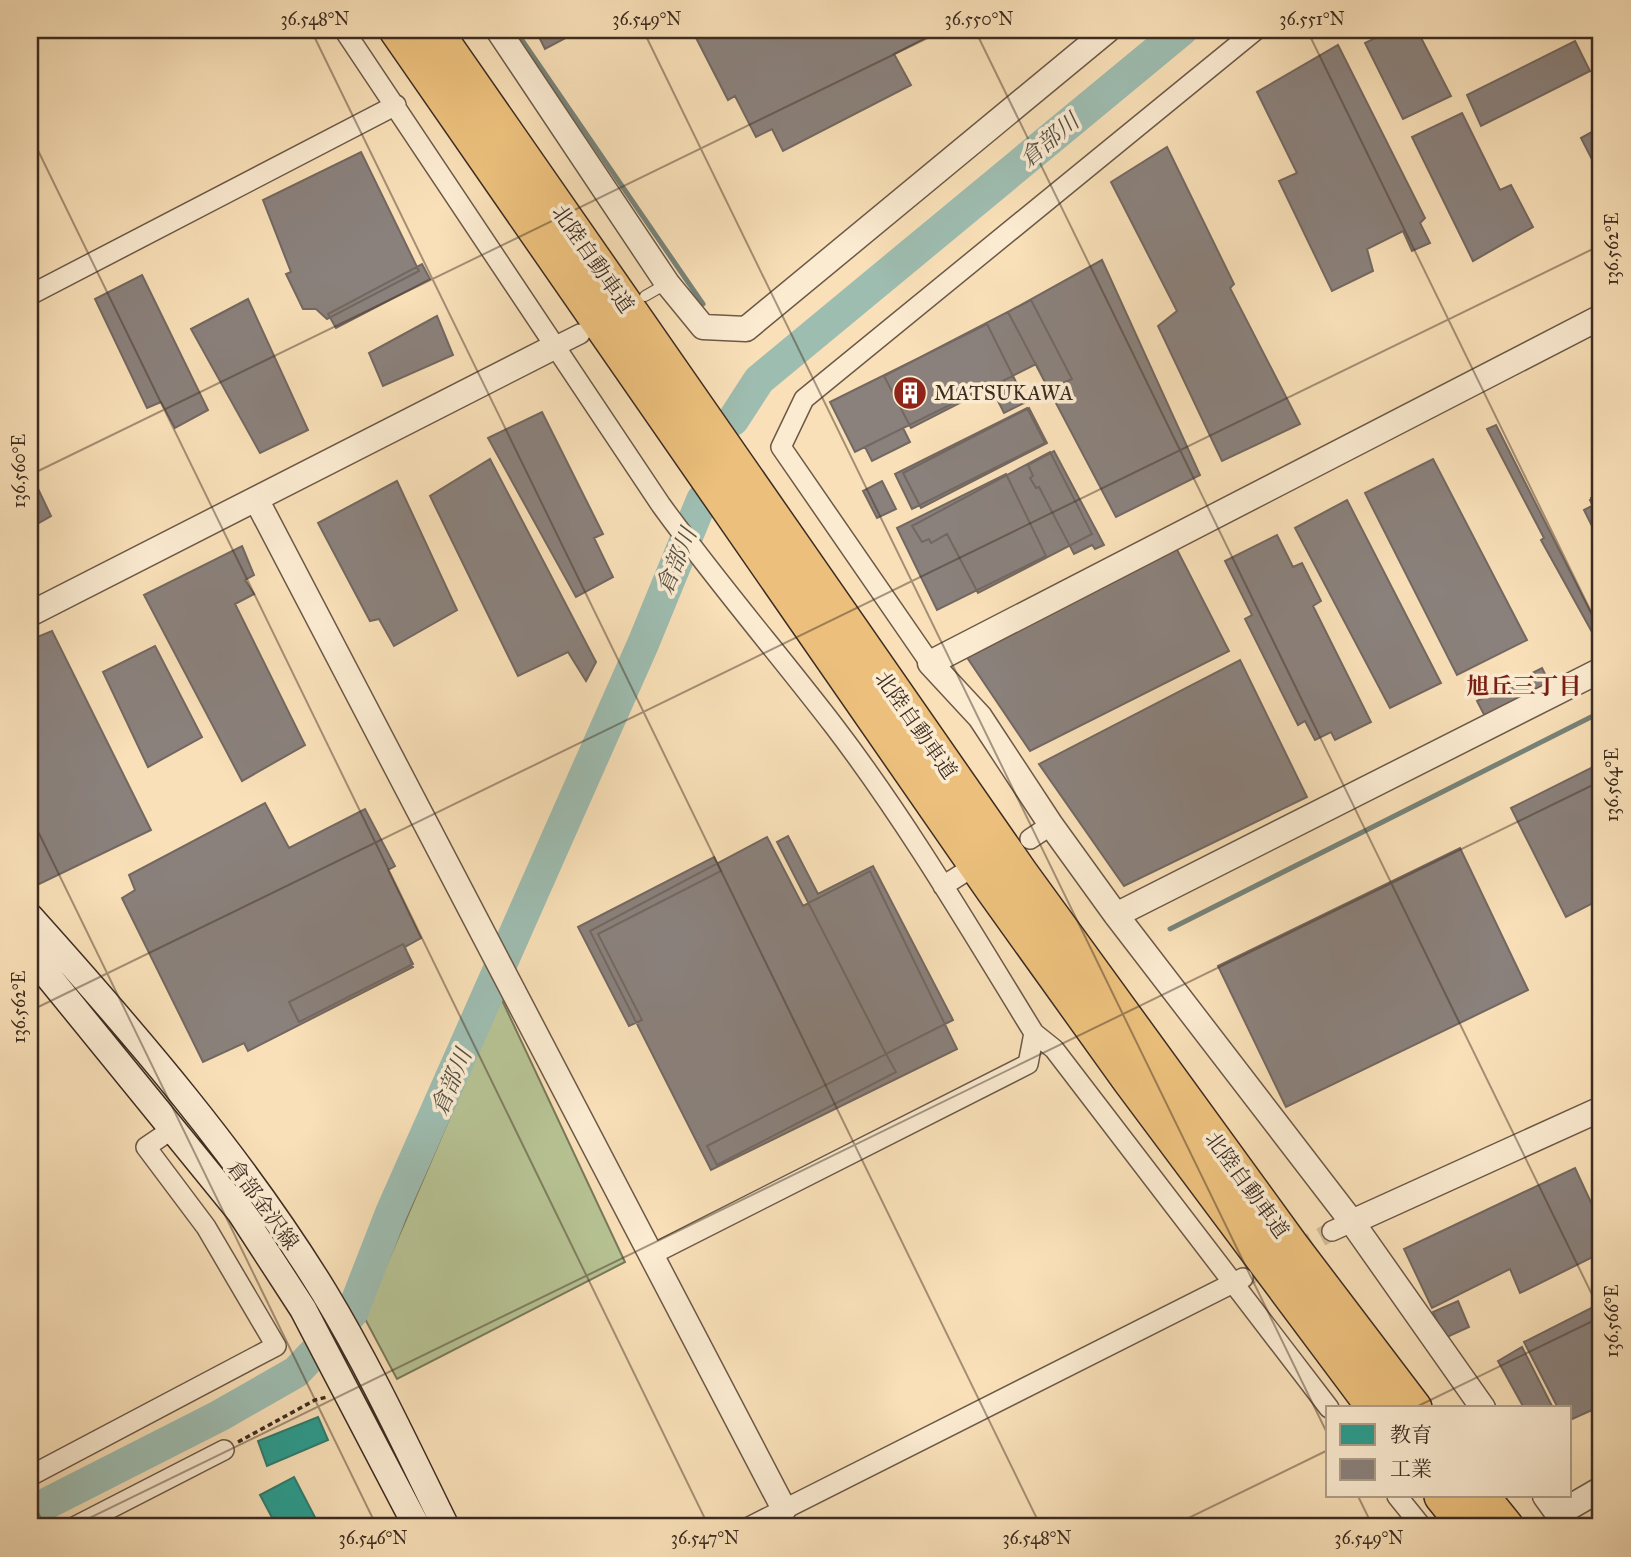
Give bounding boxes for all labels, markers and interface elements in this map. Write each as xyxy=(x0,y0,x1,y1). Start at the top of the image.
text: 36.548°N xyxy=(280,8,350,30)
text: 36.549°N xyxy=(612,8,682,30)
text: 36.550°N xyxy=(945,8,1013,30)
text: 36.551°N xyxy=(1279,8,1345,30)
water label: 倉部川 xyxy=(1014,105,1087,173)
street label: 北陸自動車道 xyxy=(546,200,640,318)
text: 136.562°E xyxy=(1601,212,1623,285)
building icon: MATSUKAWA xyxy=(891,374,929,412)
place label: MATSUKAWA xyxy=(934,380,1073,406)
text: 136.560°E xyxy=(8,434,30,508)
water label: 倉部川 xyxy=(650,521,704,598)
street label: 北陸自動車道 xyxy=(869,666,963,784)
district label: 旭丘三丁目 xyxy=(1467,672,1582,700)
text: 136.564°E xyxy=(1601,748,1623,822)
text: 136.562°E xyxy=(8,970,30,1043)
water label: 倉部川 xyxy=(425,1042,479,1119)
street label: 北陸自動車道 xyxy=(1199,1126,1295,1244)
street label: 倉部金沢線 xyxy=(222,1155,304,1255)
text: 136.566°E xyxy=(1601,1284,1623,1358)
legend xyxy=(1326,1406,1572,1498)
text: 教育 xyxy=(1390,1422,1432,1448)
text: 工業 xyxy=(1390,1456,1432,1482)
text: 36.546°N xyxy=(339,1527,407,1549)
text: 36.547°N xyxy=(671,1527,739,1549)
text: 36.548°N xyxy=(1002,1527,1072,1549)
text: 36.549°N xyxy=(1334,1527,1404,1549)

